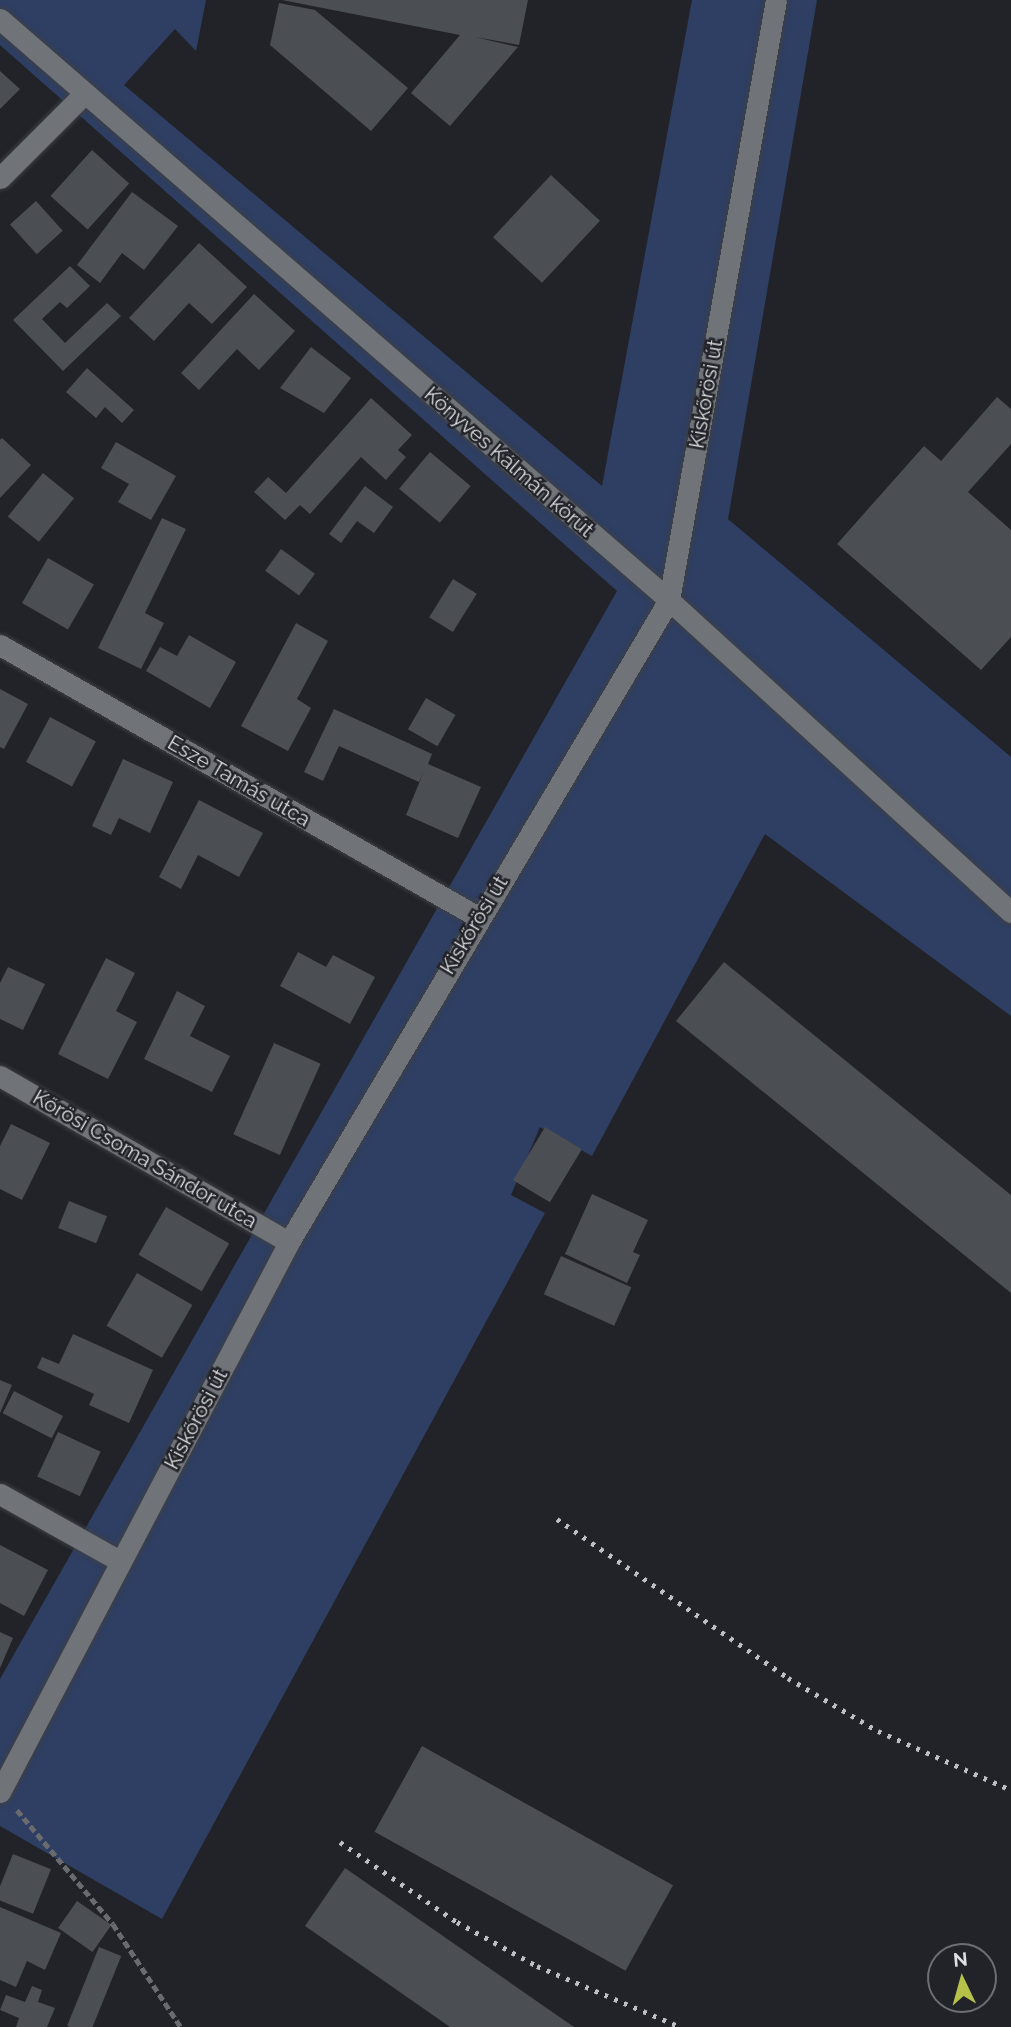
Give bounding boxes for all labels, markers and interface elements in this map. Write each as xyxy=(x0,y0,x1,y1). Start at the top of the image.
street label: Kiskőrösi út xyxy=(684,337,728,451)
street label: Könyves Kálmán körút xyxy=(419,382,599,542)
street label: Esze Tamás utca xyxy=(163,730,315,832)
street label: Kiskőrösi út xyxy=(435,871,513,979)
street label: Kőrösi Csoma Sándor utca xyxy=(28,1084,262,1234)
street label: Kiskőrösi út xyxy=(159,1364,233,1474)
north arrow xyxy=(927,1943,997,2013)
text: N xyxy=(952,1947,969,1971)

